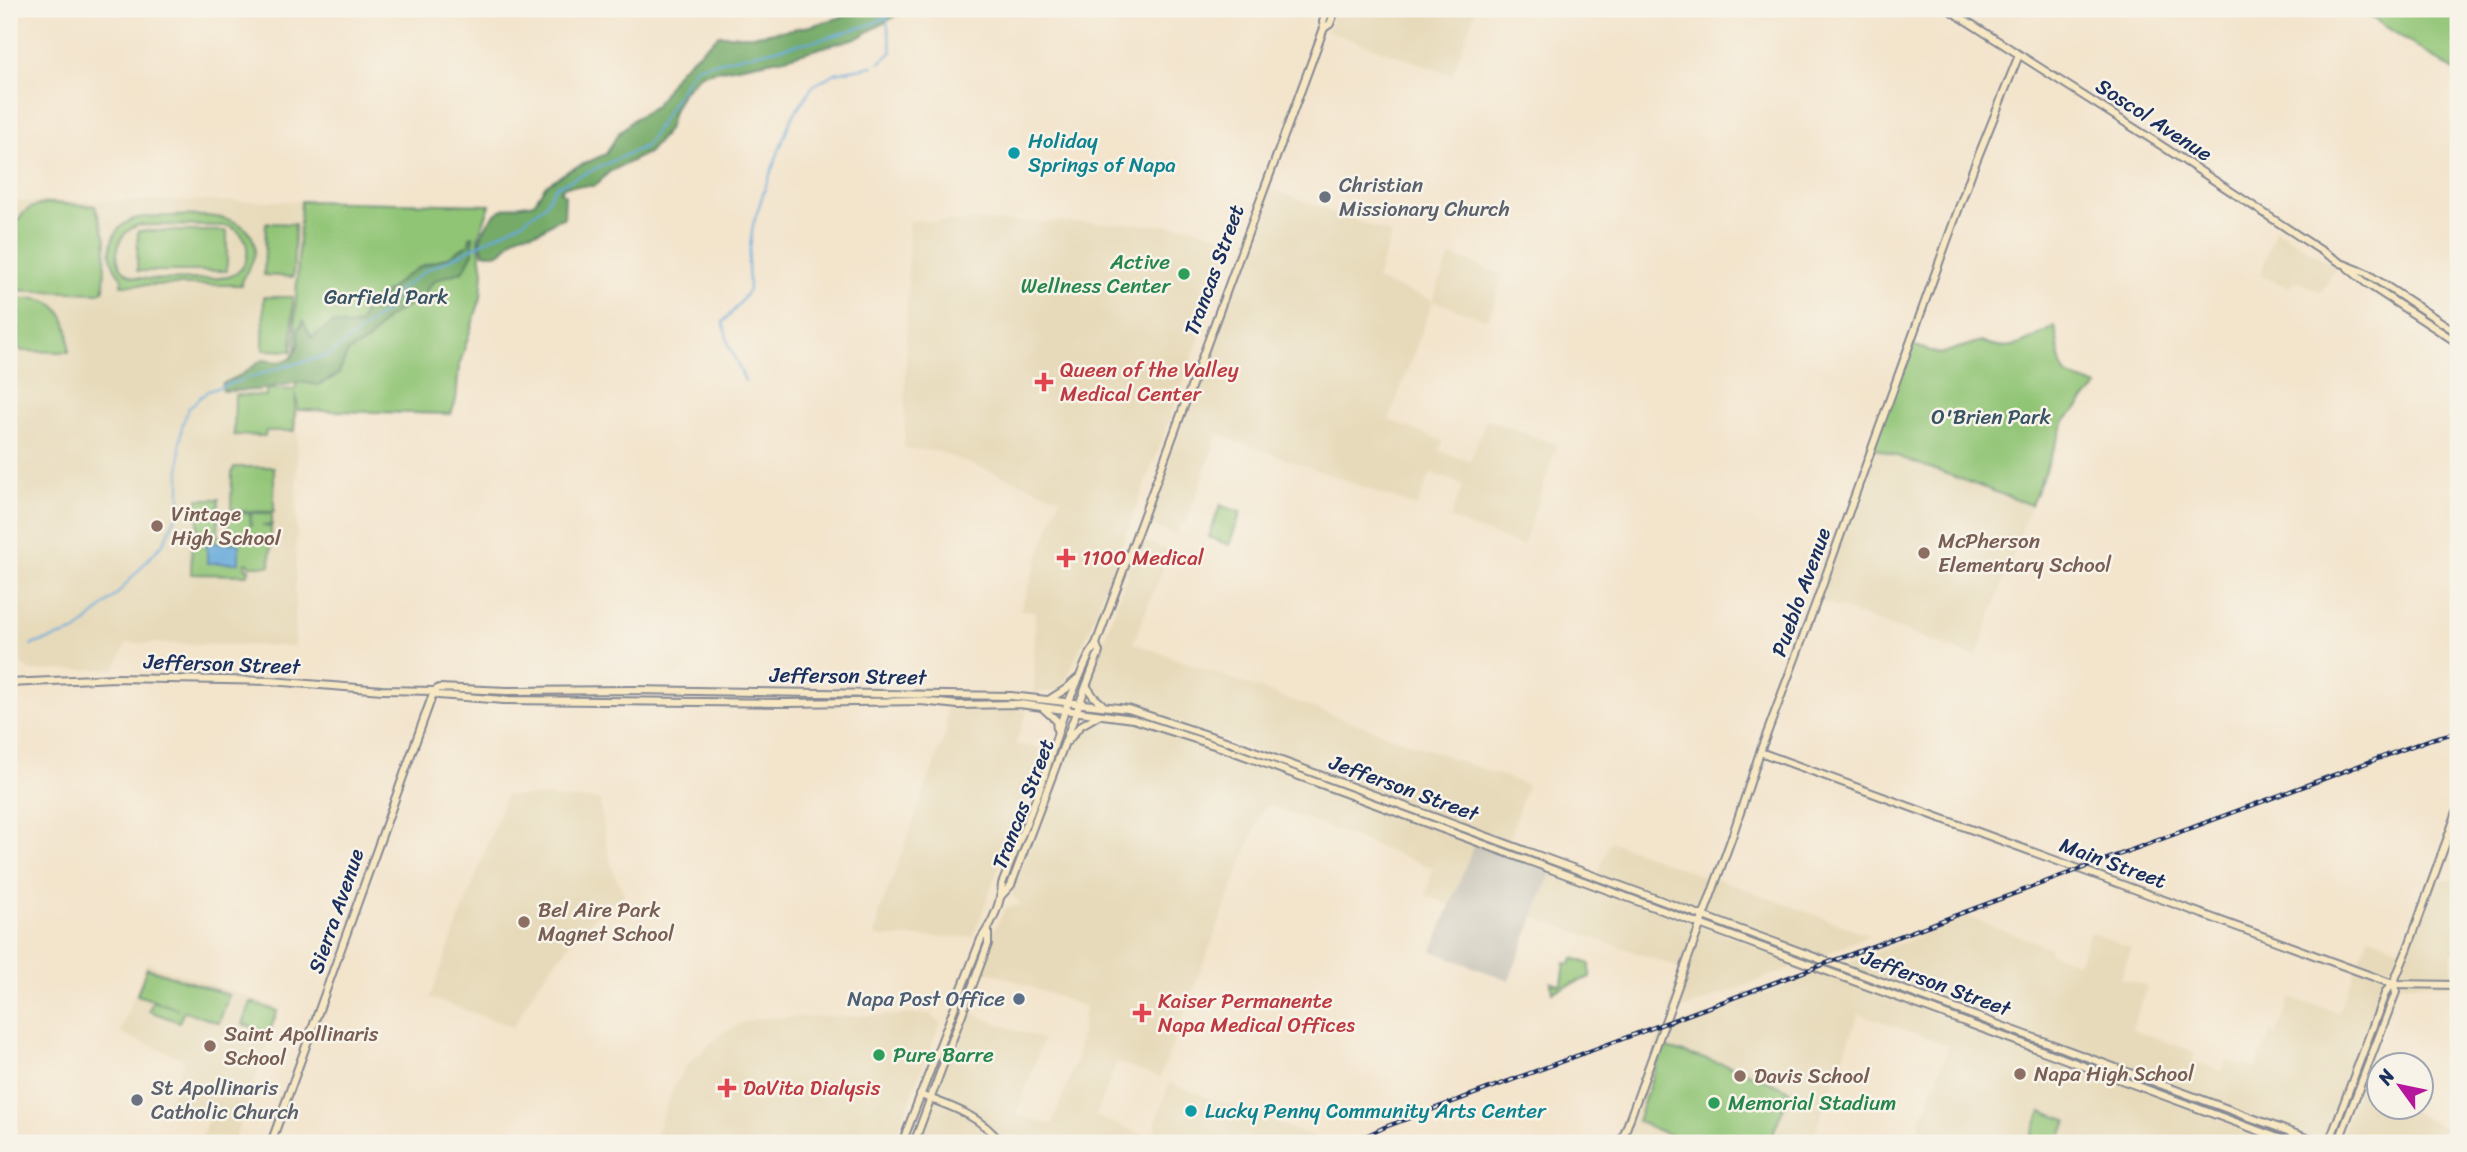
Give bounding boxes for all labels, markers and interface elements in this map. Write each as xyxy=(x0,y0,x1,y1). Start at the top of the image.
street label: Soscol Avenue xyxy=(2088,68,2220,172)
place label: Holiday Springs of Napa xyxy=(1028,122,1176,184)
marker: Holiday Springs of Napa xyxy=(1006,145,1022,161)
place label: Christian Missionary Church xyxy=(1339,166,1510,228)
marker: Christian Missionary Church xyxy=(1317,189,1333,205)
street label: Trancas Street xyxy=(1173,199,1255,341)
place label: Active Wellness Center xyxy=(1021,243,1171,305)
marker: Active Wellness Center xyxy=(1176,266,1192,282)
park label: Garfield Park xyxy=(324,278,448,316)
place label: Queen of the Valley Medical Center xyxy=(1060,351,1239,413)
marker: Queen of the Valley Medical Center xyxy=(1034,372,1054,392)
park label: O'Brien Park xyxy=(1931,398,2052,436)
place label: Vintage High School xyxy=(171,495,282,557)
marker: Vintage High School xyxy=(149,518,165,534)
street label: Pueblo Avenue xyxy=(1760,522,1842,662)
place label: McPherson Elementary School xyxy=(1938,522,2112,584)
place label: 1100 Medical xyxy=(1082,539,1205,577)
marker: McPherson Elementary School xyxy=(1916,545,1932,561)
marker: 1100 Medical xyxy=(1056,548,1076,568)
street label: Jefferson Street xyxy=(142,642,302,686)
street label: Jefferson Street xyxy=(768,656,928,696)
street label: Trancas Street xyxy=(981,733,1065,875)
street label: Jefferson Street xyxy=(1323,743,1486,833)
street label: Main Street xyxy=(2054,826,2172,900)
street label: Sierra Avenue xyxy=(297,843,375,979)
place label: Bel Aire Park Magnet School xyxy=(538,891,675,953)
marker: Bel Aire Park Magnet School xyxy=(516,914,532,930)
street label: Jefferson Street xyxy=(1855,938,2018,1028)
place label: Napa Post Office xyxy=(847,980,1005,1018)
place label: Kaiser Permanente Napa Medical Offices xyxy=(1158,982,1355,1044)
marker: Napa Post Office xyxy=(1011,991,1027,1007)
marker: Kaiser Permanente Napa Medical Offices xyxy=(1132,1003,1152,1023)
place label: Saint Apollinaris School xyxy=(224,1015,379,1077)
place label: Pure Barre xyxy=(893,1036,994,1074)
marker: Saint Apollinaris School xyxy=(202,1038,218,1054)
marker: Pure Barre xyxy=(871,1047,887,1063)
north arrow xyxy=(2366,1050,2436,1120)
place label: Napa High School xyxy=(2034,1055,2195,1093)
place label: Davis School xyxy=(1754,1057,1871,1095)
text: N xyxy=(2368,1062,2404,1092)
marker: Napa High School xyxy=(2012,1066,2028,1082)
marker: Davis School xyxy=(1732,1068,1748,1084)
place label: St Apollinaris Catholic Church xyxy=(151,1069,299,1131)
place label: DaVita Dialysis xyxy=(743,1069,881,1107)
marker: DaVita Dialysis xyxy=(717,1078,737,1098)
place label: Memorial Stadium xyxy=(1728,1084,1896,1122)
marker: St Apollinaris Catholic Church xyxy=(129,1092,145,1108)
place label: Lucky Penny Community Arts Center xyxy=(1205,1092,1547,1130)
marker: Memorial Stadium xyxy=(1706,1095,1722,1111)
marker: Lucky Penny Community Arts Center xyxy=(1183,1103,1199,1119)

